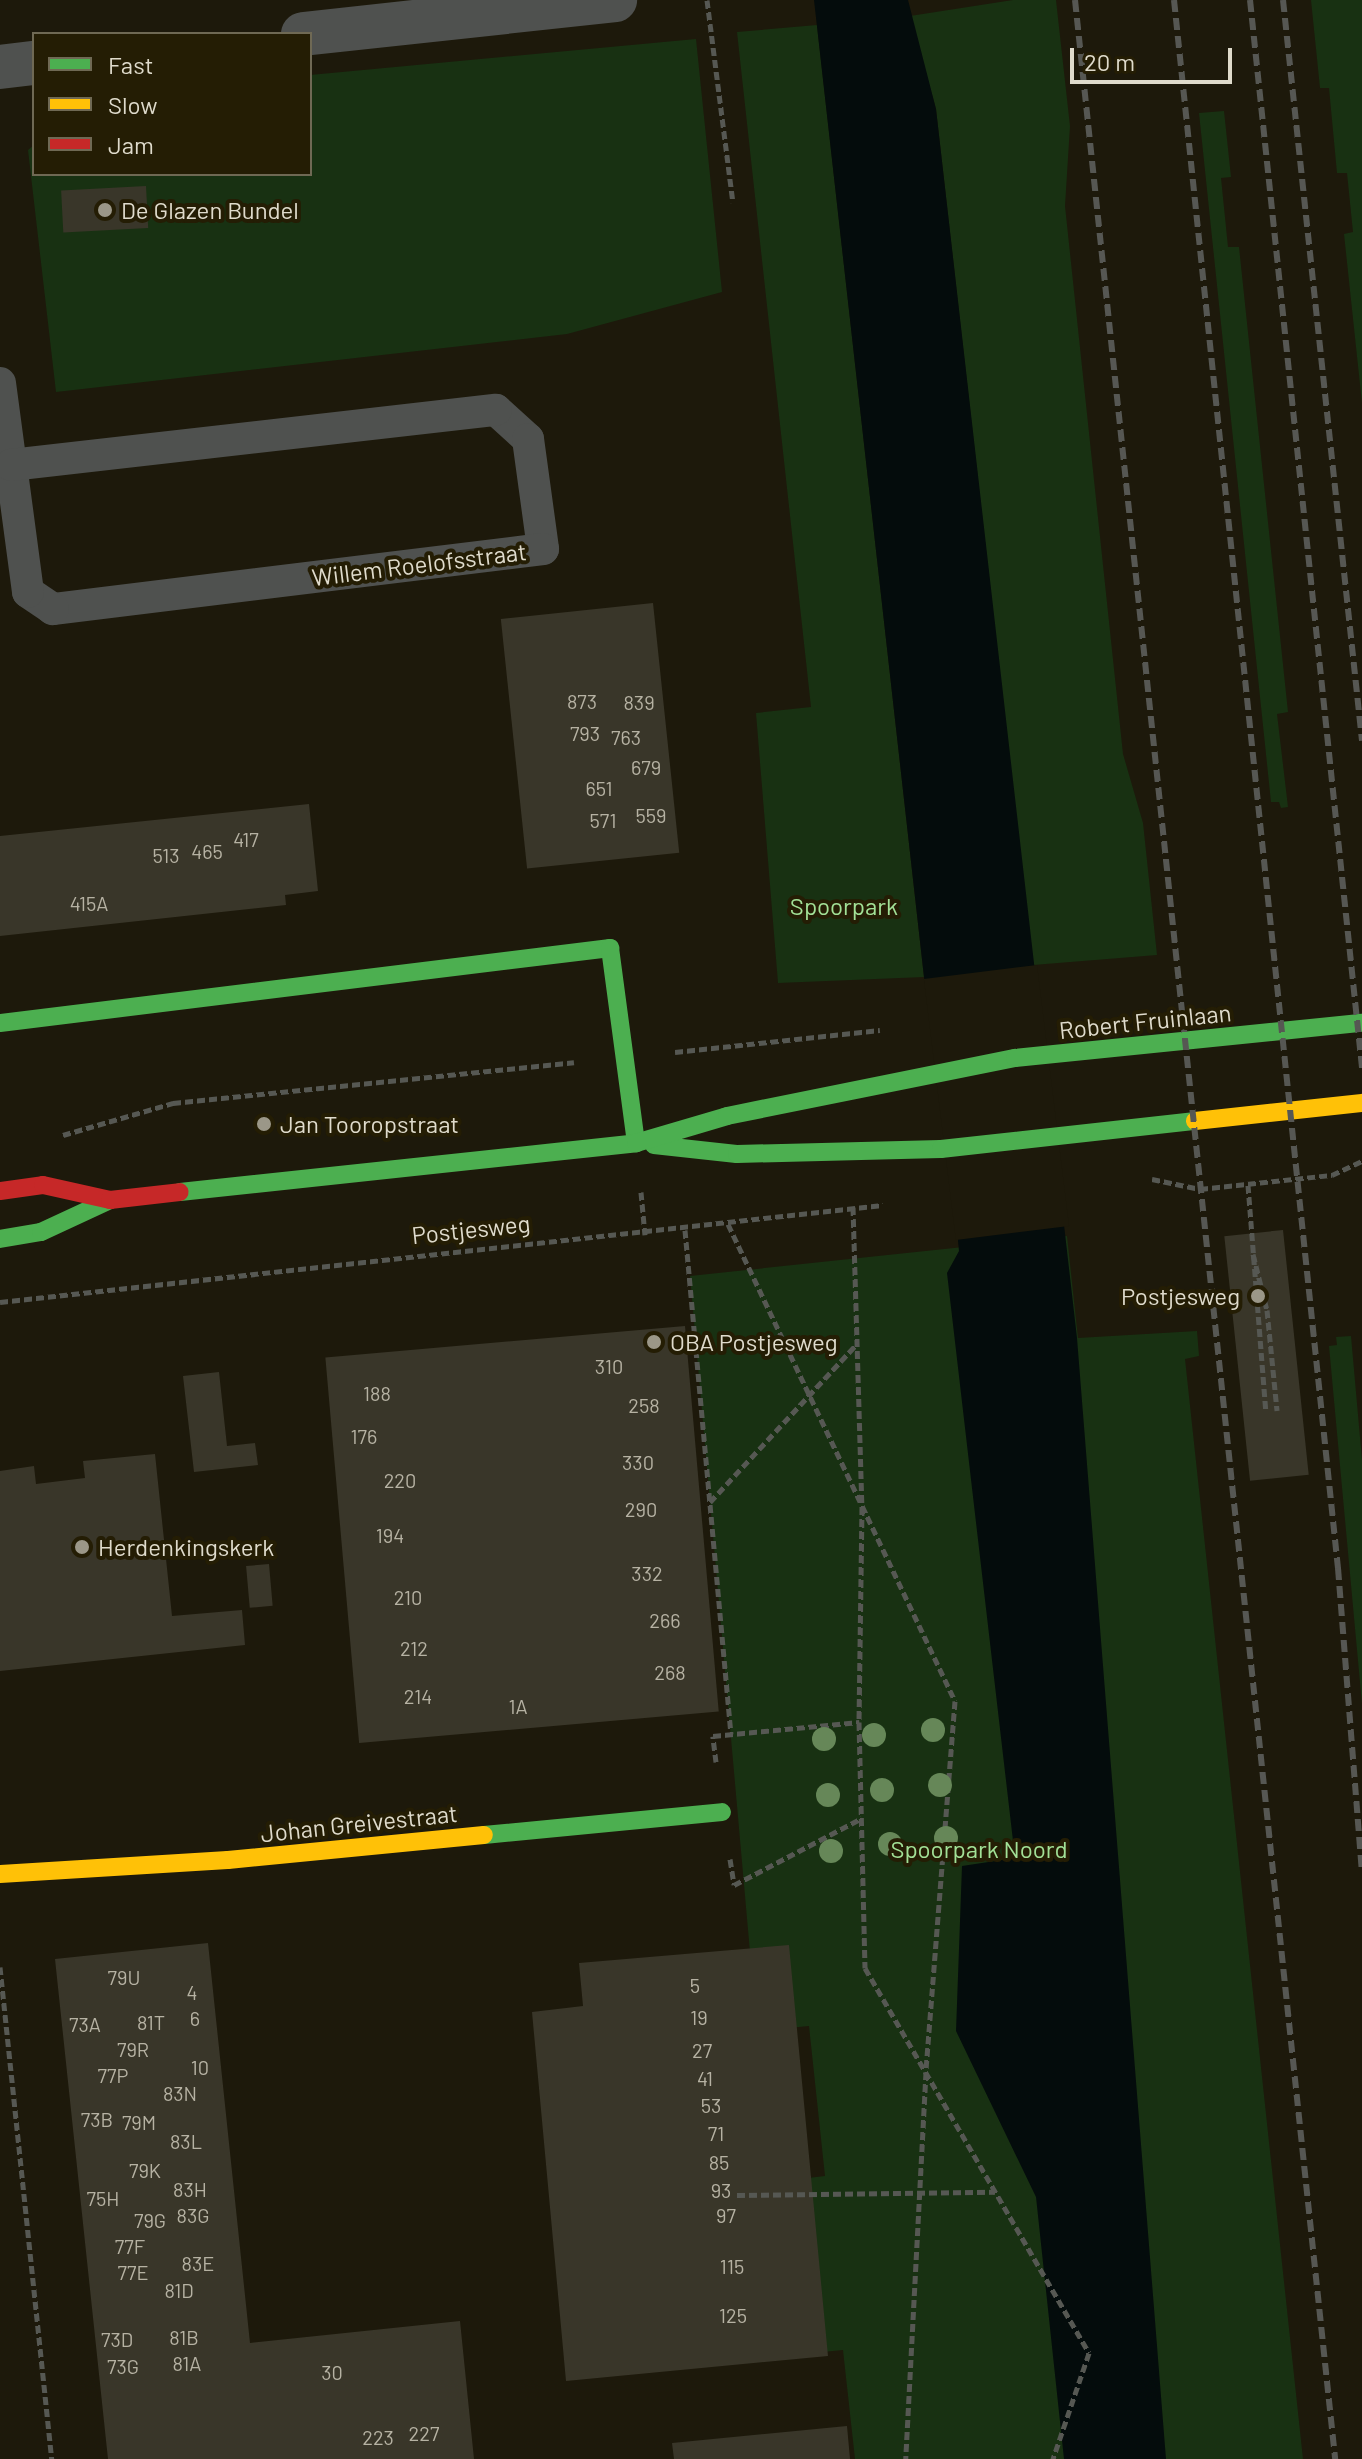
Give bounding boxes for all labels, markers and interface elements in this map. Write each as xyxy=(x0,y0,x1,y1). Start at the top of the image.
legend xyxy=(32,32,312,176)
scale bar xyxy=(1074,32,1236,82)
text: 20 m xyxy=(1084,47,1135,76)
text: Fast xyxy=(108,50,153,79)
text: Slow xyxy=(108,90,157,119)
text: Jam xyxy=(108,130,154,159)
place label: De Glazen Bundel xyxy=(121,196,299,224)
marker: De Glazen Bundel xyxy=(96,201,114,219)
street label: Willem Roelofsstraat xyxy=(310,537,528,591)
house number: 873 xyxy=(567,689,597,713)
house number: 839 xyxy=(623,690,655,714)
house number: 793 xyxy=(570,721,600,745)
house number: 763 xyxy=(611,725,641,749)
house number: 679 xyxy=(631,755,661,779)
house number: 651 xyxy=(585,776,613,800)
house number: 559 xyxy=(636,803,666,827)
house number: 571 xyxy=(590,808,616,832)
house number: 417 xyxy=(233,827,259,851)
house number: 465 xyxy=(191,839,223,863)
house number: 513 xyxy=(152,843,180,867)
house number: 415A xyxy=(70,891,108,915)
park label: Spoorpark xyxy=(790,892,898,920)
street label: Robert Fruinlaan xyxy=(1057,998,1233,1044)
place label: Jan Tooropstraat xyxy=(280,1110,459,1138)
marker: Jan Tooropstraat xyxy=(255,1115,273,1133)
street label: Postjesweg xyxy=(410,1208,532,1250)
place label: Postjesweg xyxy=(1121,1282,1240,1310)
marker: Postjesweg xyxy=(1247,1285,1269,1307)
place label: OBA Postjesweg xyxy=(670,1328,838,1356)
marker: OBA Postjesweg xyxy=(645,1333,663,1351)
house number: 310 xyxy=(595,1354,623,1378)
house number: 188 xyxy=(363,1381,391,1405)
house number: 258 xyxy=(628,1393,660,1417)
house number: 176 xyxy=(351,1424,377,1448)
house number: 330 xyxy=(622,1450,654,1474)
house number: 220 xyxy=(384,1468,416,1492)
house number: 290 xyxy=(625,1497,657,1521)
house number: 194 xyxy=(376,1523,404,1547)
place label: Herdenkingskerk xyxy=(98,1533,274,1561)
marker: Herdenkingskerk xyxy=(73,1538,91,1556)
house number: 332 xyxy=(631,1561,663,1585)
house number: 210 xyxy=(394,1585,422,1609)
house number: 266 xyxy=(649,1608,681,1632)
house number: 212 xyxy=(400,1636,428,1660)
house number: 268 xyxy=(654,1660,686,1684)
house number: 214 xyxy=(404,1684,432,1708)
house number: 1A xyxy=(508,1694,528,1718)
street label: Johan Greivestraat xyxy=(259,1798,459,1848)
park label: Spoorpark Noord xyxy=(890,1835,1068,1863)
house number: 79U xyxy=(108,1965,140,1989)
house number: 5 xyxy=(690,1973,700,1997)
house number: 4 xyxy=(186,1980,198,2004)
house number: 19 xyxy=(690,2005,708,2029)
house number: 6 xyxy=(190,2006,200,2030)
house number: 81T xyxy=(137,2010,165,2034)
house number: 73A xyxy=(69,2012,101,2036)
house number: 79R xyxy=(117,2037,149,2061)
house number: 27 xyxy=(692,2038,712,2062)
house number: 10 xyxy=(191,2055,209,2079)
house number: 77P xyxy=(98,2063,128,2087)
house number: 41 xyxy=(697,2066,713,2090)
house number: 83N xyxy=(163,2081,197,2105)
house number: 53 xyxy=(701,2093,721,2117)
house number: 73B xyxy=(81,2107,113,2131)
house number: 79M xyxy=(122,2110,156,2134)
house number: 71 xyxy=(708,2121,724,2145)
house number: 83L xyxy=(170,2129,202,2153)
house number: 85 xyxy=(709,2150,729,2174)
house number: 79K xyxy=(129,2158,161,2182)
house number: 83H xyxy=(173,2177,207,2201)
house number: 93 xyxy=(711,2178,731,2202)
house number: 75H xyxy=(87,2186,119,2210)
house number: 83G xyxy=(177,2203,209,2227)
house number: 97 xyxy=(716,2203,736,2227)
house number: 79G xyxy=(134,2208,166,2232)
house number: 77F xyxy=(115,2234,145,2258)
house number: 83E xyxy=(182,2251,214,2275)
house number: 115 xyxy=(720,2254,744,2278)
house number: 77E xyxy=(117,2260,149,2284)
house number: 81D xyxy=(164,2278,194,2302)
house number: 125 xyxy=(719,2303,747,2327)
house number: 81B xyxy=(169,2325,199,2349)
house number: 73D xyxy=(101,2327,133,2351)
house number: 81A xyxy=(173,2351,201,2375)
house number: 73G xyxy=(107,2354,139,2378)
house number: 30 xyxy=(321,2360,343,2384)
house number: 227 xyxy=(409,2421,439,2445)
house number: 223 xyxy=(362,2425,394,2449)

